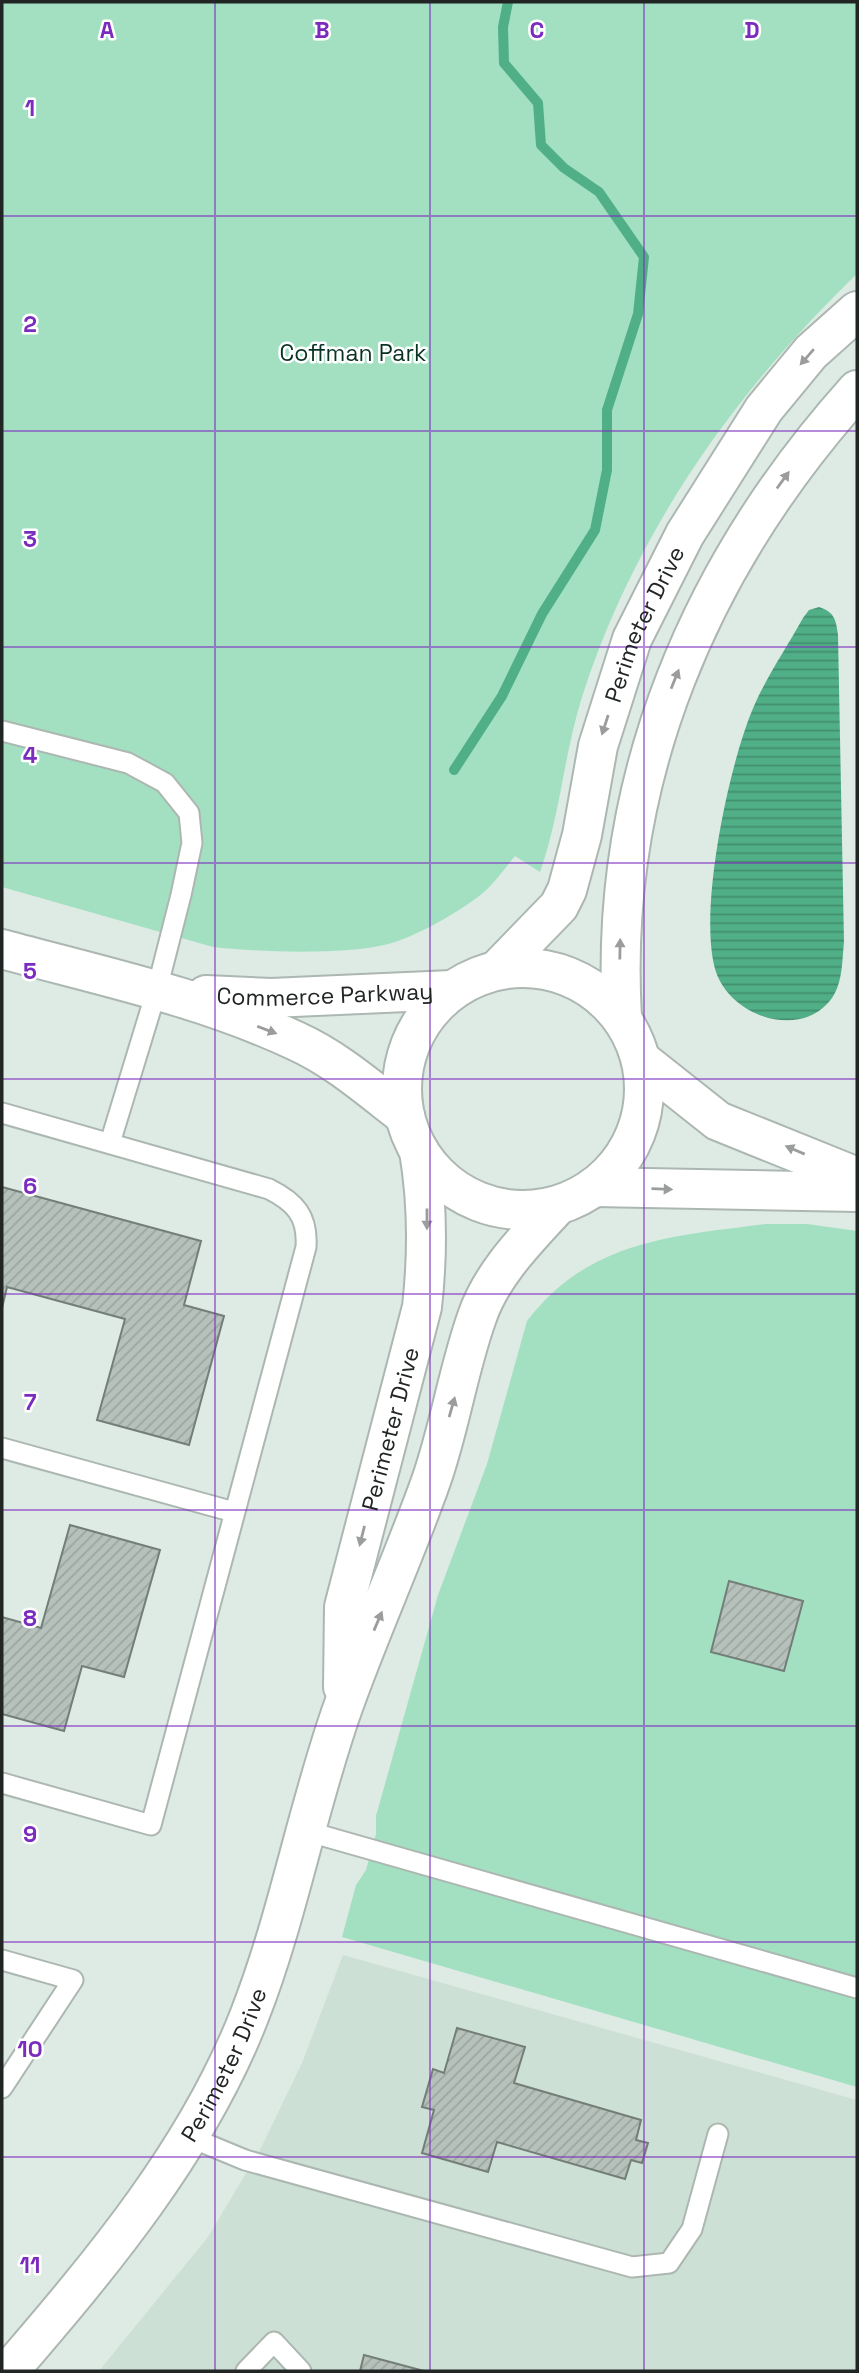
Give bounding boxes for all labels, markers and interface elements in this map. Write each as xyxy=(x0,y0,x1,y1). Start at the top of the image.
text: A xyxy=(100,15,115,45)
text: B xyxy=(314,15,330,45)
text: C xyxy=(530,15,544,45)
text: D xyxy=(744,15,760,45)
text: 1 xyxy=(25,93,35,123)
text: 2 xyxy=(23,309,37,339)
park label: Coffman Park xyxy=(280,338,426,368)
one-way arrow xyxy=(799,348,815,366)
one-way arrow xyxy=(776,471,790,489)
text: 3 xyxy=(23,524,37,554)
street label: Perimeter Drive xyxy=(598,541,691,706)
one-way arrow xyxy=(670,669,681,690)
one-way arrow xyxy=(599,715,609,736)
text: 4 xyxy=(23,740,38,770)
one-way arrow xyxy=(614,938,625,960)
text: 5 xyxy=(23,956,37,986)
street label: Commerce Parkway xyxy=(216,976,434,1013)
one-way arrow xyxy=(257,1025,278,1036)
one-way arrow xyxy=(784,1145,805,1156)
text: 6 xyxy=(23,1171,37,1201)
one-way arrow xyxy=(652,1184,674,1195)
one-way arrow xyxy=(421,1208,433,1230)
street label: Perimeter Drive xyxy=(355,1344,426,1514)
text: 7 xyxy=(24,1387,37,1417)
one-way arrow xyxy=(448,1396,458,1417)
one-way arrow xyxy=(356,1525,367,1547)
text: 8 xyxy=(23,1603,37,1633)
one-way arrow xyxy=(373,1611,384,1632)
text: 9 xyxy=(23,1819,37,1849)
street label: Perimeter Drive xyxy=(174,1984,274,2147)
text: 10 xyxy=(17,2034,43,2064)
text: 11 xyxy=(20,2250,40,2280)

